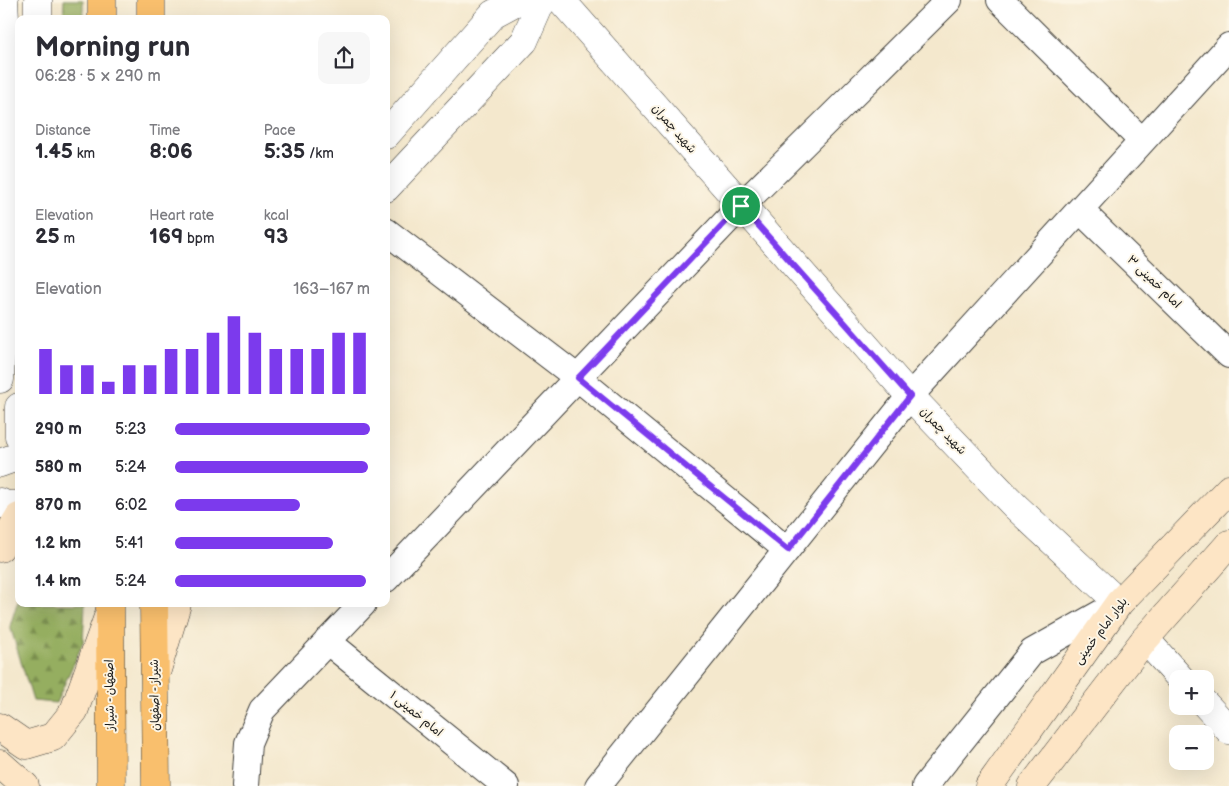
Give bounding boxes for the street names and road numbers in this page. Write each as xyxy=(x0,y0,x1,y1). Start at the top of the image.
street label: شهید چمران xyxy=(649,101,699,157)
street label: امام خمینی ۳ xyxy=(1123,252,1184,312)
street label: شهید چمران xyxy=(917,404,969,458)
street label: بلوار امام خمینی xyxy=(1071,595,1132,668)
street label: اصفهان - شیراز xyxy=(102,659,118,732)
street label: شیراز - اصفهان xyxy=(147,659,163,731)
street label: امام خمینی ۱ xyxy=(386,688,446,741)

